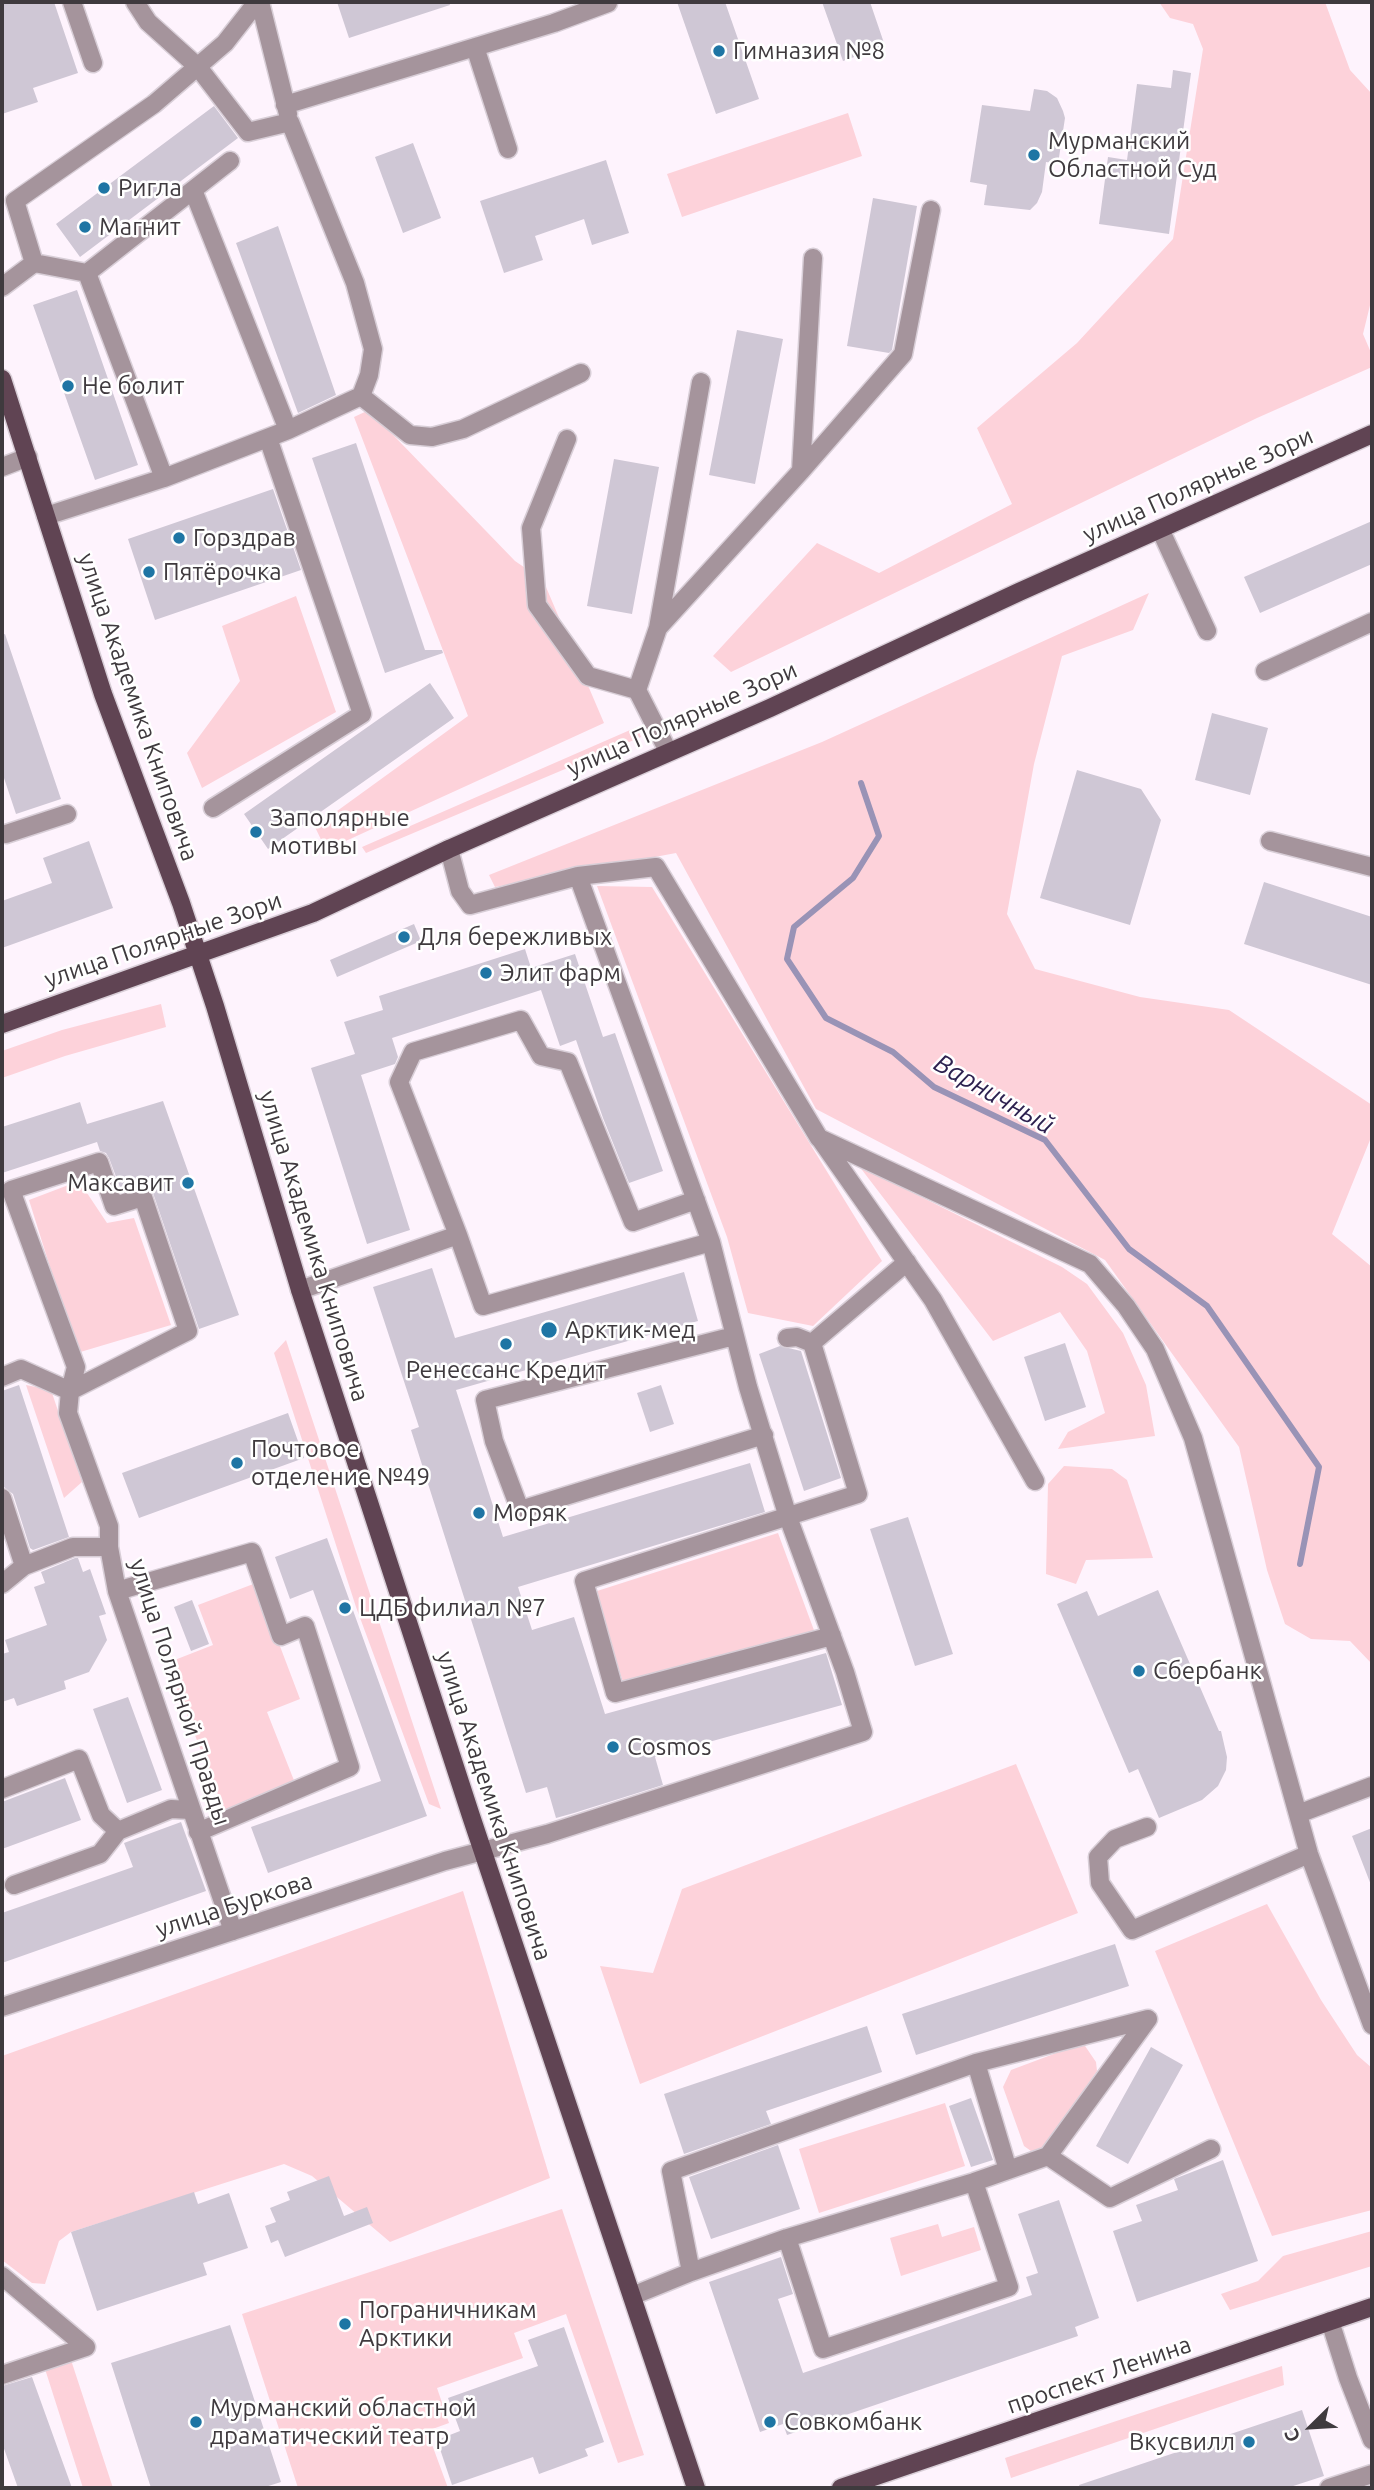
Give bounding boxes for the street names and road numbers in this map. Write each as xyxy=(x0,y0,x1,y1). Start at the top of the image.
street label: улица Полярные Зори xyxy=(1078,421,1318,549)
street label: улица Академика Книповича xyxy=(72,549,204,865)
street label: улица Полярные Зори xyxy=(562,655,802,783)
street label: улица Полярные Зори xyxy=(41,886,285,994)
street label: улица Академика Книповича xyxy=(253,1087,375,1405)
street label: улица Полярной Правды xyxy=(123,1555,237,1829)
street label: улица Академика Книповича xyxy=(430,1648,558,1964)
street label: улица Буркова xyxy=(152,1866,316,1944)
street label: проспект Ленина xyxy=(1003,2330,1195,2420)

